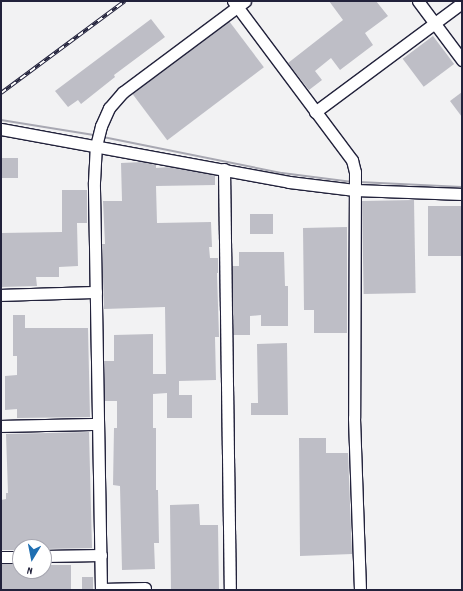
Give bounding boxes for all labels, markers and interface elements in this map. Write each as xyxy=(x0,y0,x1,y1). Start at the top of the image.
north arrow xyxy=(12,539,52,579)
text: N xyxy=(26,561,34,578)

